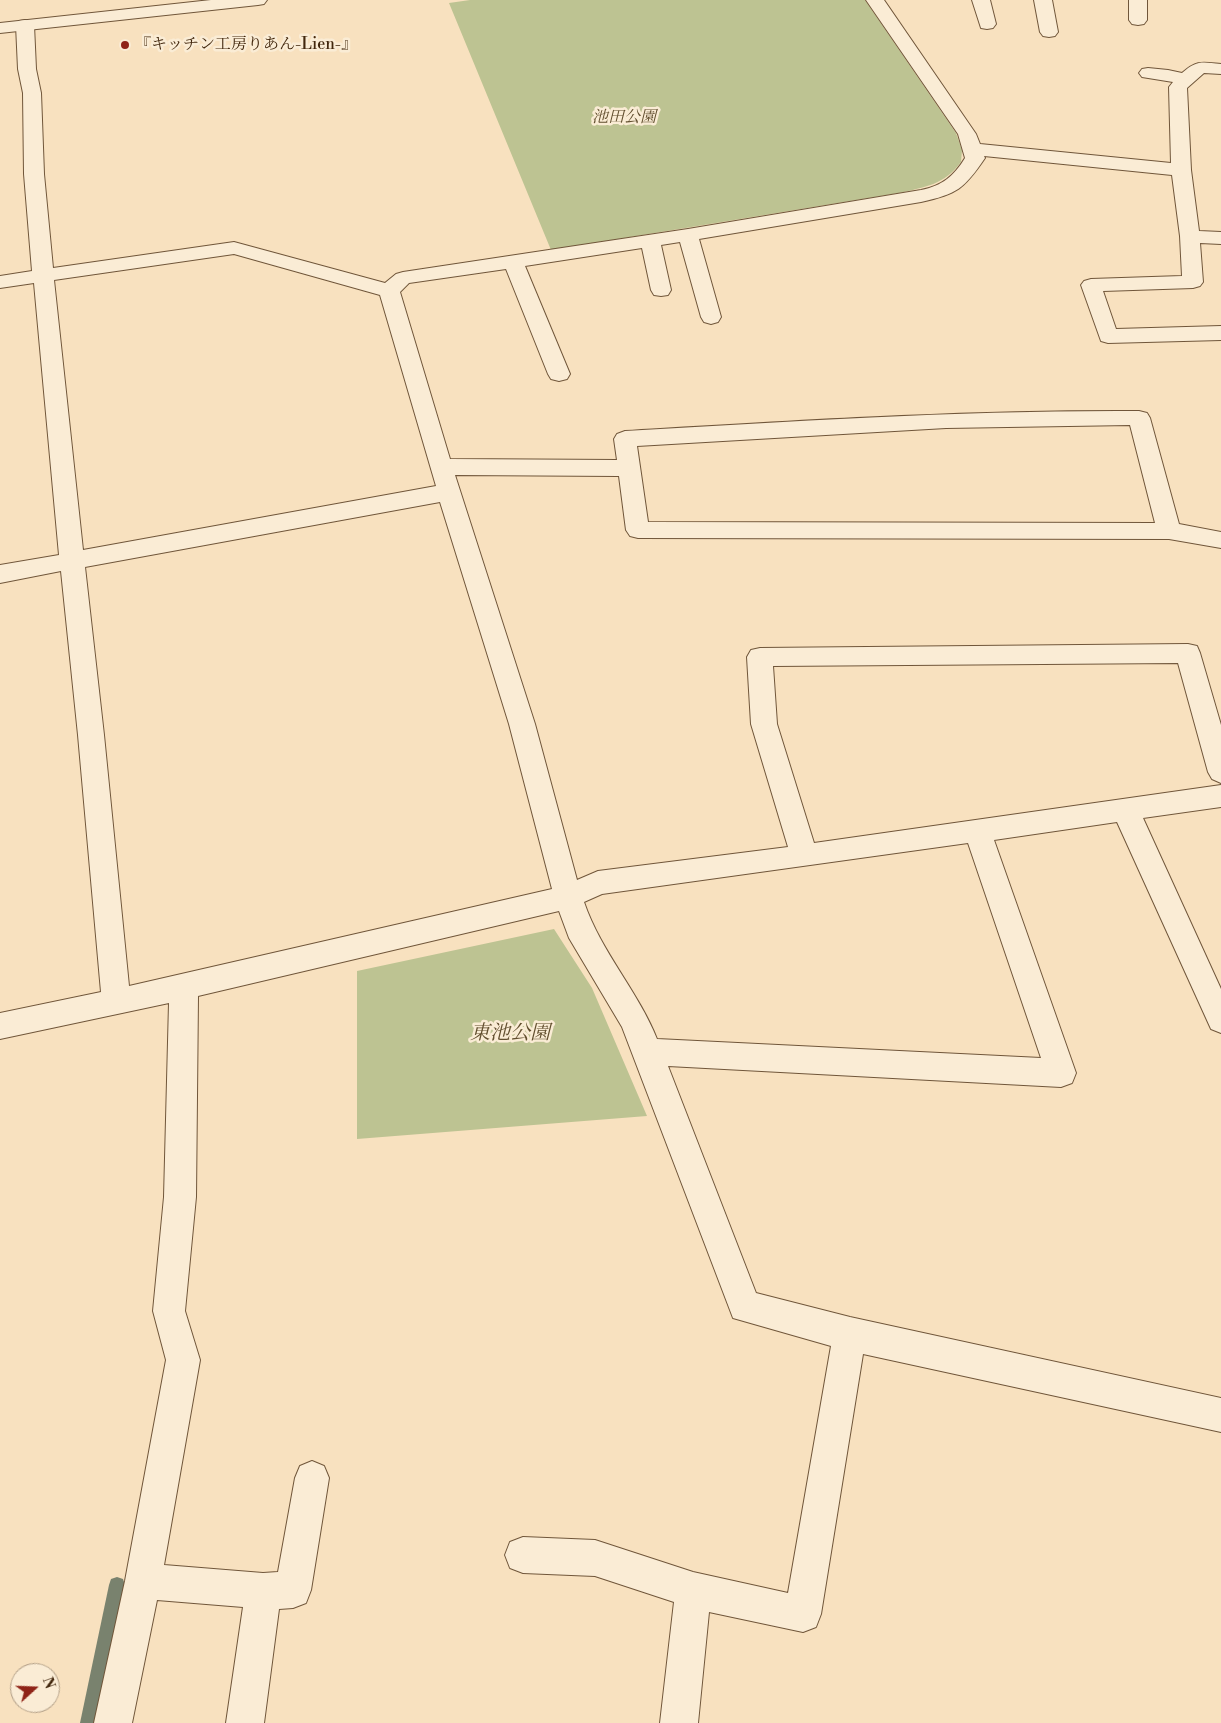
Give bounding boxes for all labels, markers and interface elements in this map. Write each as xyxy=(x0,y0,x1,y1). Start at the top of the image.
place label: 『キッチン工房りあん-Lien-』 xyxy=(135,35,357,55)
marker: 『キッチン工房りあん-Lien-』 xyxy=(119,39,131,51)
park label: 池田公園 xyxy=(592,108,656,128)
park label: 東池公園 xyxy=(470,1022,550,1046)
north arrow xyxy=(10,1663,60,1713)
text: N xyxy=(38,1675,59,1691)

